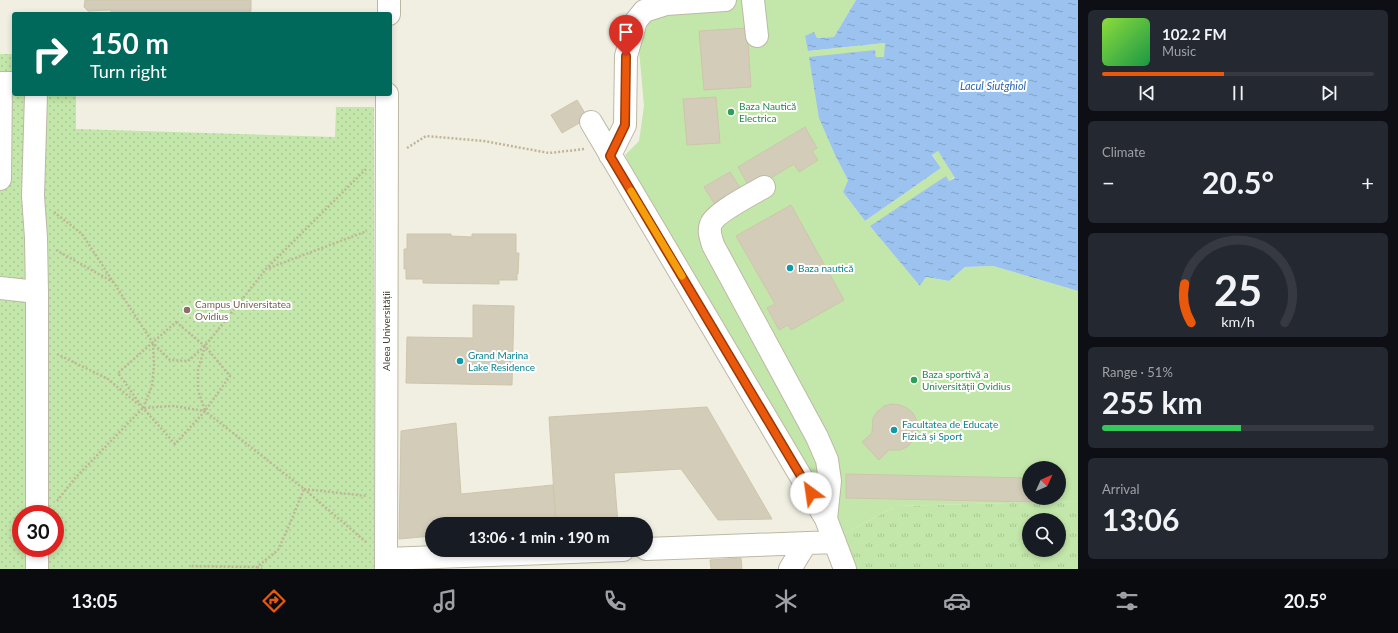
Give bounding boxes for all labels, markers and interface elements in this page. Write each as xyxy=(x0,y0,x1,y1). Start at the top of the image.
pin xyxy=(609,15,643,56)
icon: arrive xyxy=(615,21,637,43)
text: 102.2 FM xyxy=(1162,25,1227,43)
text: 150 m xyxy=(90,26,169,60)
icon: right xyxy=(24,28,76,80)
text: Music xyxy=(1162,43,1196,59)
text: Turn right xyxy=(90,60,167,82)
water label: Lacul Siutghiol xyxy=(960,79,1027,92)
icon: previous xyxy=(1136,82,1158,104)
icon: pause xyxy=(1227,82,1249,104)
icon: next xyxy=(1318,82,1340,104)
place label: Baza Nautică Electrica xyxy=(739,100,796,124)
marker: Baza Nautică Electrica xyxy=(726,107,736,117)
text: Climate xyxy=(1102,144,1145,160)
text: 20.5° xyxy=(1202,164,1274,200)
text: − xyxy=(1102,169,1115,196)
text: + xyxy=(1361,169,1374,196)
place label: Baza nautică xyxy=(798,262,853,274)
marker: Baza nautică xyxy=(785,263,795,273)
text: 25 xyxy=(1214,264,1262,314)
street label: Aleea Universității xyxy=(380,291,392,371)
place label: Campus Universitatea Ovidius xyxy=(195,298,291,322)
marker: Campus Universitatea Ovidius xyxy=(182,305,192,315)
text: km/h xyxy=(1221,312,1255,329)
place label: Grand Marina Lake Residence xyxy=(468,349,535,373)
marker: Grand Marina Lake Residence xyxy=(455,356,465,366)
text: Range · 51% xyxy=(1102,364,1173,380)
place label: Baza sportivă a Universității Ovidius xyxy=(922,368,1011,392)
marker: Baza sportivă a Universității Ovidius xyxy=(909,375,919,385)
text: 255 km xyxy=(1102,384,1203,420)
place label: Facultatea de Educațe Fizică și Sport xyxy=(902,418,998,442)
marker: Facultatea de Educațe Fizică și Sport xyxy=(889,425,899,435)
north arrow xyxy=(1022,461,1066,505)
map controls xyxy=(1022,461,1066,557)
position arrow xyxy=(790,472,832,514)
text: Arrival xyxy=(1102,481,1139,497)
text: 13:06 xyxy=(1102,501,1179,537)
speed limit sign: 30 xyxy=(12,505,64,557)
button: search xyxy=(1022,513,1066,557)
text: 13:06 · 1 min · 190 m xyxy=(469,528,609,546)
icon: directions xyxy=(260,587,288,615)
icon: music xyxy=(431,587,459,615)
icon: phone xyxy=(601,587,629,615)
icon: climate xyxy=(772,587,800,615)
icon: car xyxy=(943,587,971,615)
icon: filters xyxy=(1113,587,1141,615)
text: 13:05 xyxy=(71,590,118,612)
text: 20.5° xyxy=(1284,590,1327,612)

